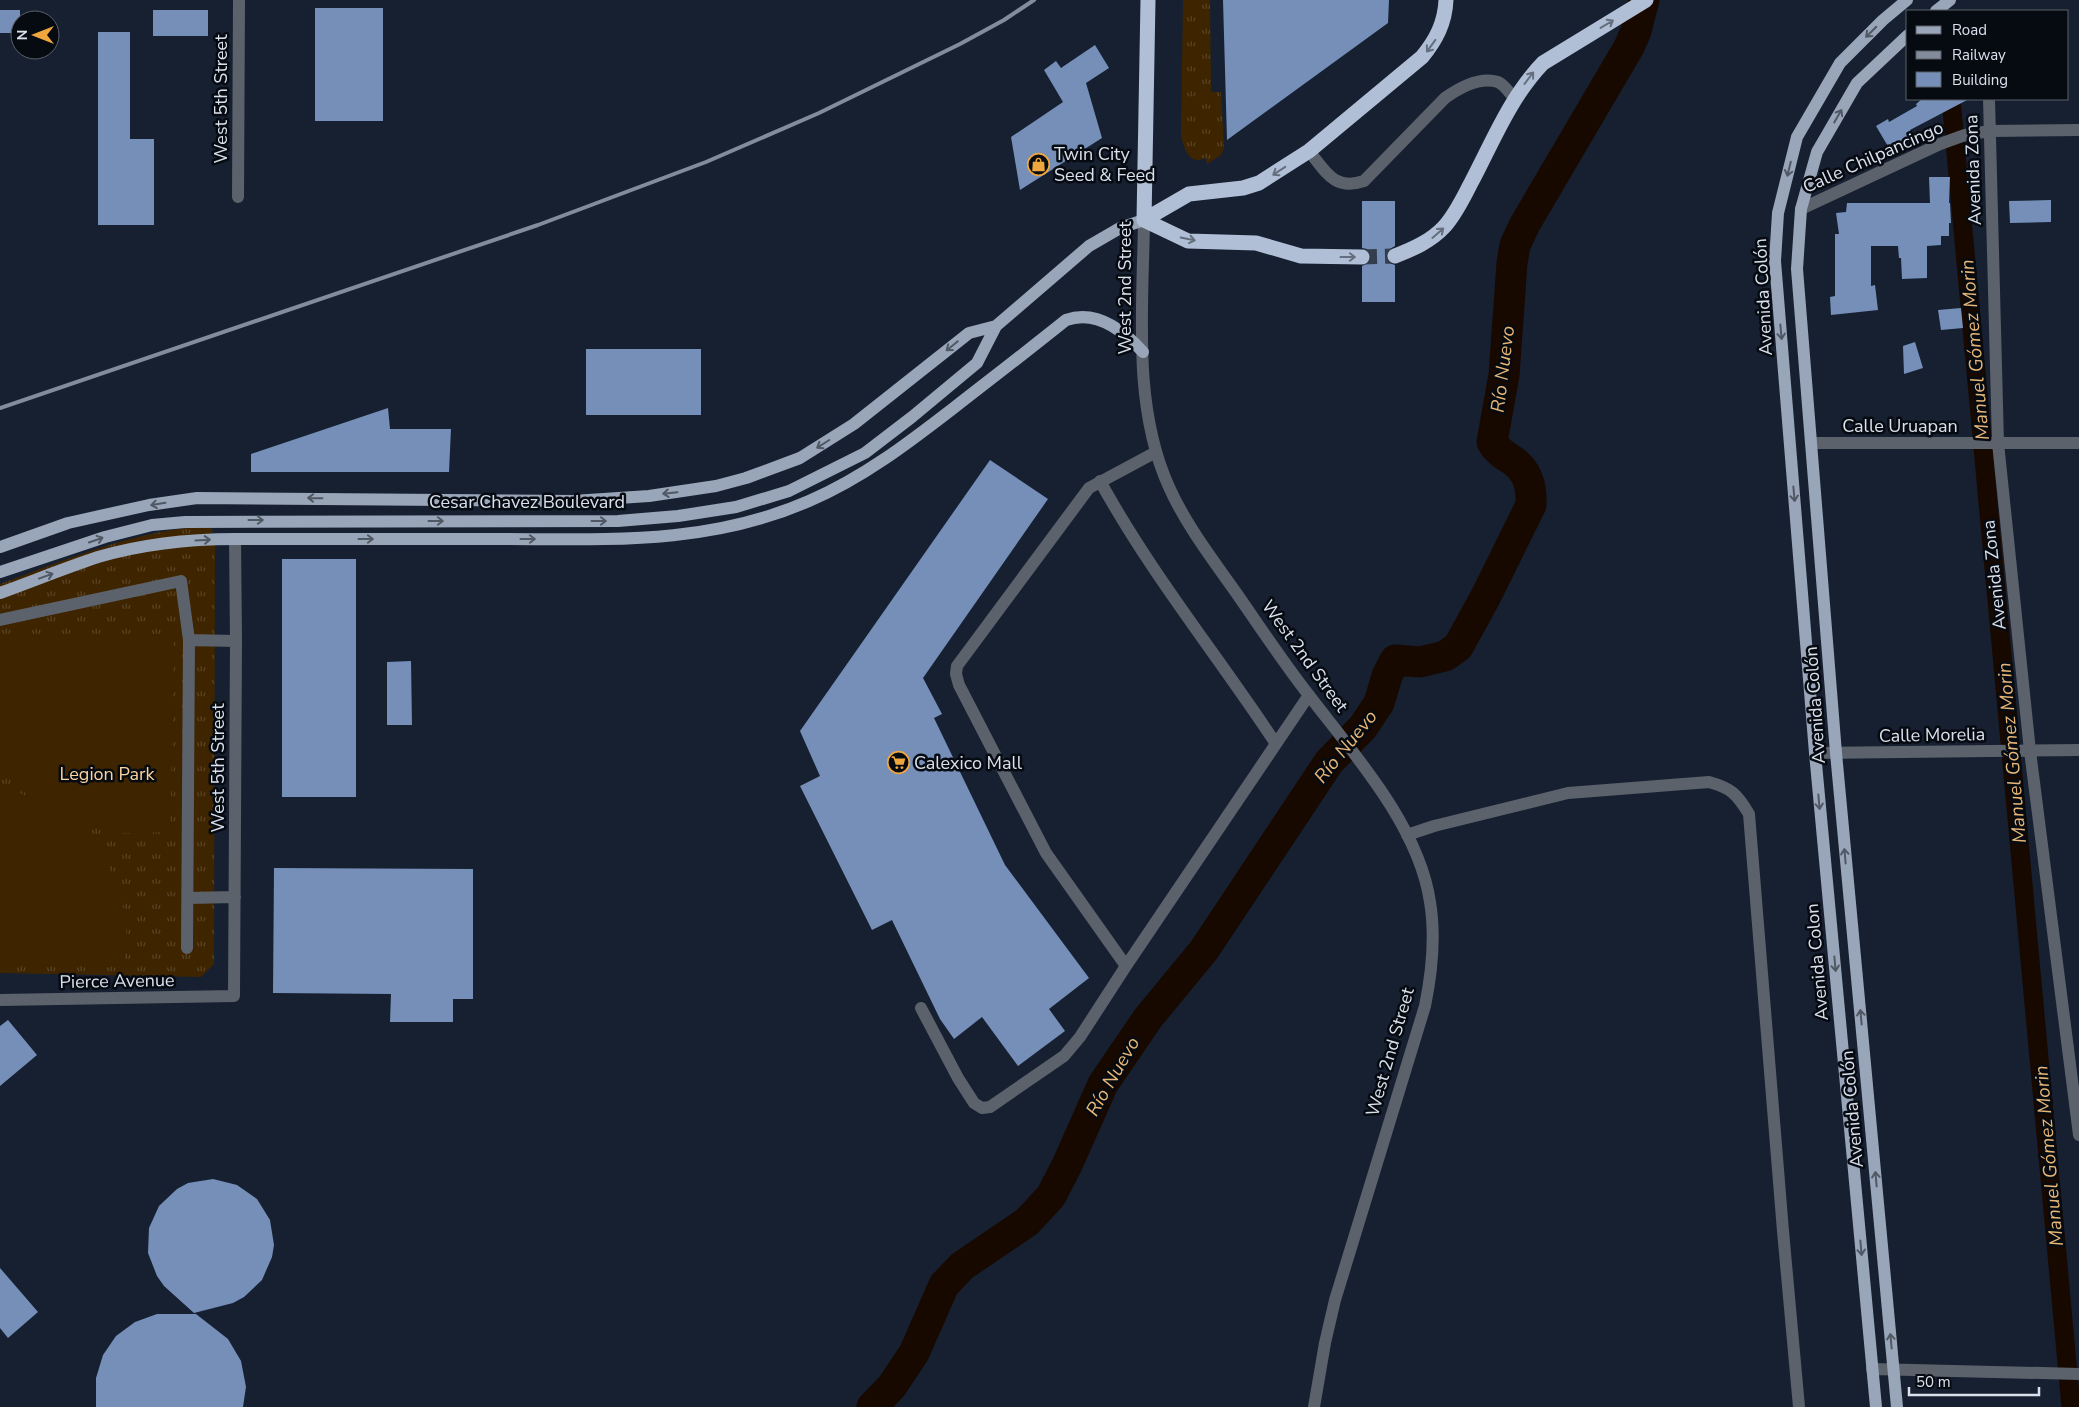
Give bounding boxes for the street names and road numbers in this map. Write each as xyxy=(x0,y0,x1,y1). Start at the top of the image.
street label: West 5th Street xyxy=(209,34,233,163)
street label: Avenida Zona xyxy=(1959,114,1987,226)
street label: Calle Chilpancingo xyxy=(1799,115,1947,199)
street label: West 2nd Street xyxy=(1113,221,1137,355)
street label: Avenida Colón xyxy=(1748,238,1778,356)
street label: Calle Uruapan xyxy=(1842,414,1958,438)
street label: Cesar Chavez Boulevard xyxy=(429,490,625,514)
street label: Avenida Zona xyxy=(1976,519,2012,631)
street label: West 2nd Street xyxy=(1256,595,1354,717)
street label: Avenida Colón xyxy=(1799,646,1831,764)
street label: West 5th Street xyxy=(206,703,230,832)
street label: Calle Morelia xyxy=(1879,722,1985,748)
street label: Avenida Colon xyxy=(1800,902,1834,1022)
street label: Pierce Avenue xyxy=(59,968,175,994)
street label: West 2nd Street xyxy=(1360,984,1420,1119)
street label: Avenida Colón xyxy=(1835,1049,1869,1169)

